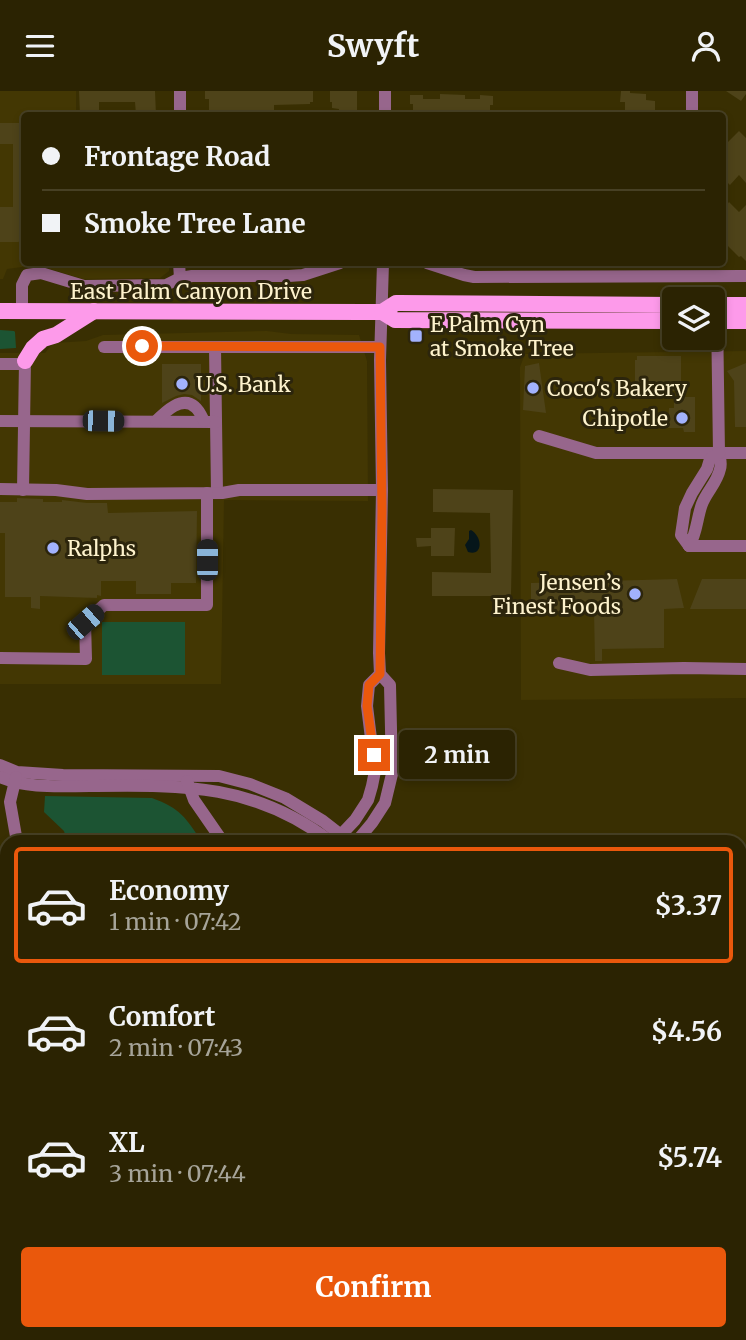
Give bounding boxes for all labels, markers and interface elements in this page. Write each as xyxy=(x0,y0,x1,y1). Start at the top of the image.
text: Swyft xyxy=(327,26,419,66)
icon: menu xyxy=(21,27,59,65)
icon: person xyxy=(687,27,725,65)
text: Frontage Road xyxy=(84,140,270,173)
text: Smoke Tree Lane xyxy=(84,207,306,240)
street label: East Palm Canyon Drive xyxy=(70,278,312,305)
map controls xyxy=(662,287,725,350)
button: layers xyxy=(662,287,725,350)
place label: E Palm Cyn at Smoke Tree xyxy=(430,311,574,362)
marker: E Palm Cyn at Smoke Tree xyxy=(408,328,424,344)
route start xyxy=(126,330,158,362)
place label: U.S. Bank xyxy=(196,371,292,398)
place label: Coco's Bakery xyxy=(547,375,688,402)
marker: U.S. Bank xyxy=(174,376,190,392)
marker: Coco's Bakery xyxy=(525,380,541,396)
place label: Chipotle xyxy=(583,405,668,432)
car xyxy=(82,410,125,432)
marker: Chipotle xyxy=(674,410,690,426)
place label: Ralphs xyxy=(67,535,136,562)
car xyxy=(197,539,218,581)
marker: Ralphs xyxy=(45,540,61,556)
place label: Jensen’s Finest Foods xyxy=(492,569,621,620)
marker: Jensen’s Finest Foods xyxy=(627,586,643,602)
car xyxy=(63,600,108,644)
callout: 2 min xyxy=(398,731,514,779)
route end xyxy=(358,739,390,771)
text: 2 min xyxy=(424,740,490,769)
icon: car xyxy=(25,874,88,937)
text: Economy xyxy=(109,874,229,907)
text: $3.37 xyxy=(655,889,722,922)
text: 1 min · 07:42 xyxy=(109,907,241,936)
icon: car xyxy=(25,1000,88,1063)
text: Comfort xyxy=(109,1000,215,1033)
text: $4.56 xyxy=(651,1015,722,1048)
text: 2 min · 07:43 xyxy=(109,1033,243,1062)
icon: car xyxy=(25,1126,88,1189)
text: XL xyxy=(109,1126,145,1159)
text: $5.74 xyxy=(657,1141,722,1174)
text: 3 min · 07:44 xyxy=(109,1159,246,1188)
button: Confirm xyxy=(21,1247,726,1327)

